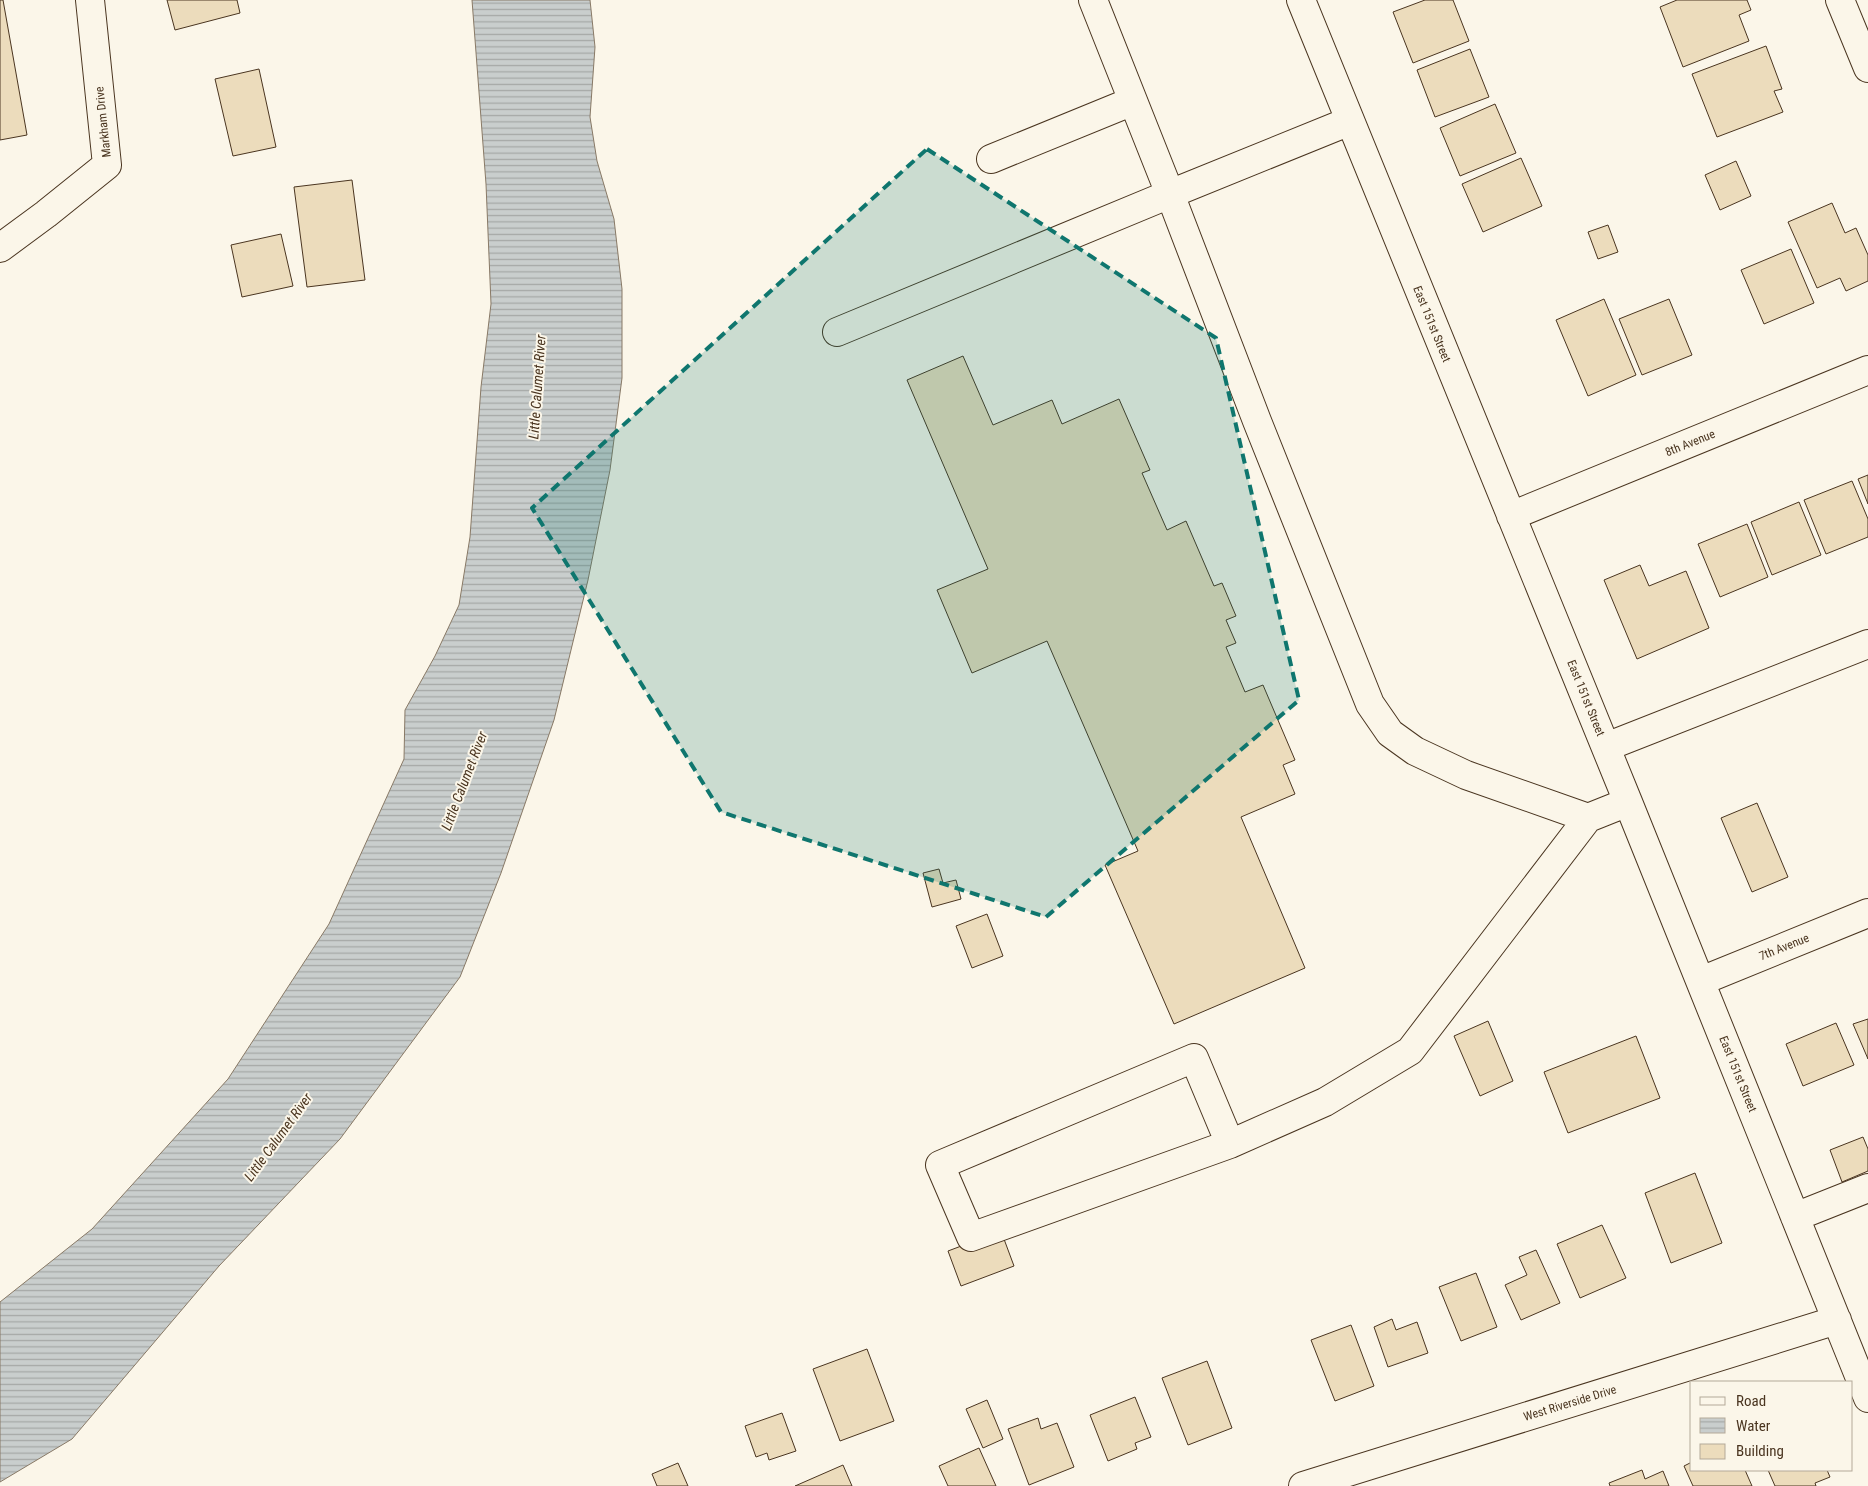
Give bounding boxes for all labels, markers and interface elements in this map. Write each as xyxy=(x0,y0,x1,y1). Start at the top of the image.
street label: Markham Drive xyxy=(92,86,114,158)
street label: East 151st Street xyxy=(1410,284,1454,365)
water label: Little Calumet River xyxy=(525,333,549,440)
street label: 8th Avenue xyxy=(1663,427,1717,459)
street label: East 151st Street xyxy=(1564,658,1608,739)
water label: Little Calumet River xyxy=(438,729,491,833)
street label: 7th Avenue xyxy=(1757,931,1811,963)
street label: East 151st Street xyxy=(1716,1034,1760,1115)
water label: Little Calumet River xyxy=(241,1089,316,1184)
legend xyxy=(1690,1381,1853,1471)
street label: West Riverside Drive xyxy=(1522,1382,1618,1424)
text: Road xyxy=(1736,1392,1766,1410)
text: Water xyxy=(1736,1417,1771,1435)
text: Building xyxy=(1736,1442,1784,1460)

